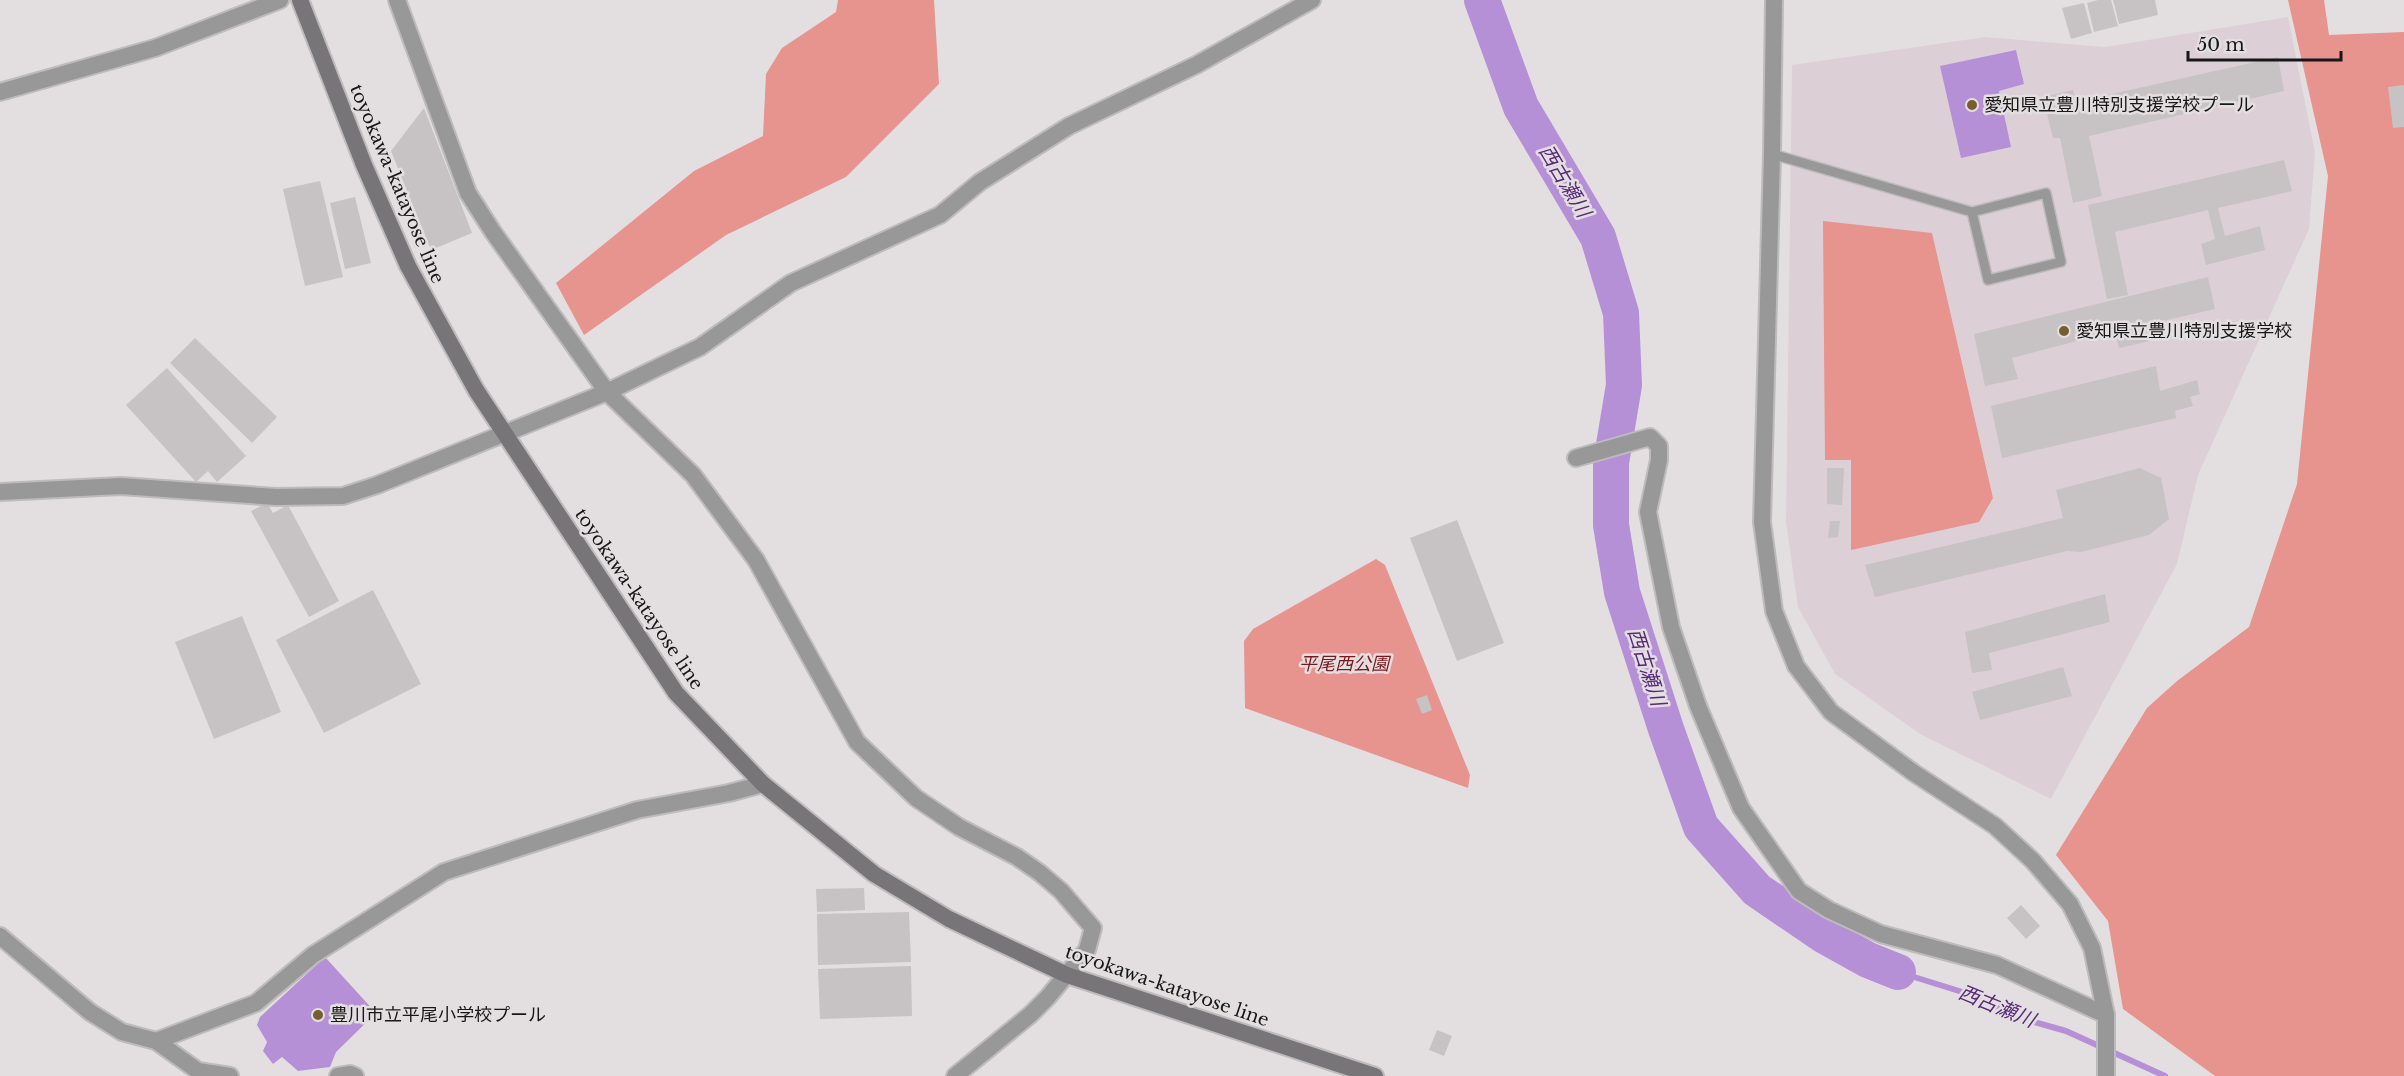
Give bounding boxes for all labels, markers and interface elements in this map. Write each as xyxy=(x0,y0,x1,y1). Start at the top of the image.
scale bar xyxy=(2188,24,2341,62)
text: 50 m xyxy=(2197,34,2245,56)
street label: toyokawa-katayose line xyxy=(345,81,449,287)
place label: 愛知県立豊川特別支援学校プール xyxy=(1984,94,2254,116)
marker: 愛知県立豊川特別支援学校プール xyxy=(1965,98,1979,112)
water label: 西古瀬川 xyxy=(1534,141,1597,223)
place label: 愛知県立豊川特別支援学校 xyxy=(2076,320,2292,342)
marker: 愛知県立豊川特別支援学校 xyxy=(2057,324,2071,338)
street label: toyokawa-katayose line xyxy=(570,504,708,694)
water label: 西古瀬川 xyxy=(1623,625,1671,711)
park label: 平尾西公園 xyxy=(1299,653,1392,675)
street label: toyokawa-katayose line xyxy=(1062,941,1272,1031)
water label: 西古瀬川 xyxy=(1955,980,2040,1033)
place label: 豊川市立平尾小学校プール xyxy=(330,1004,546,1026)
marker: 豊川市立平尾小学校プール xyxy=(311,1008,325,1022)

